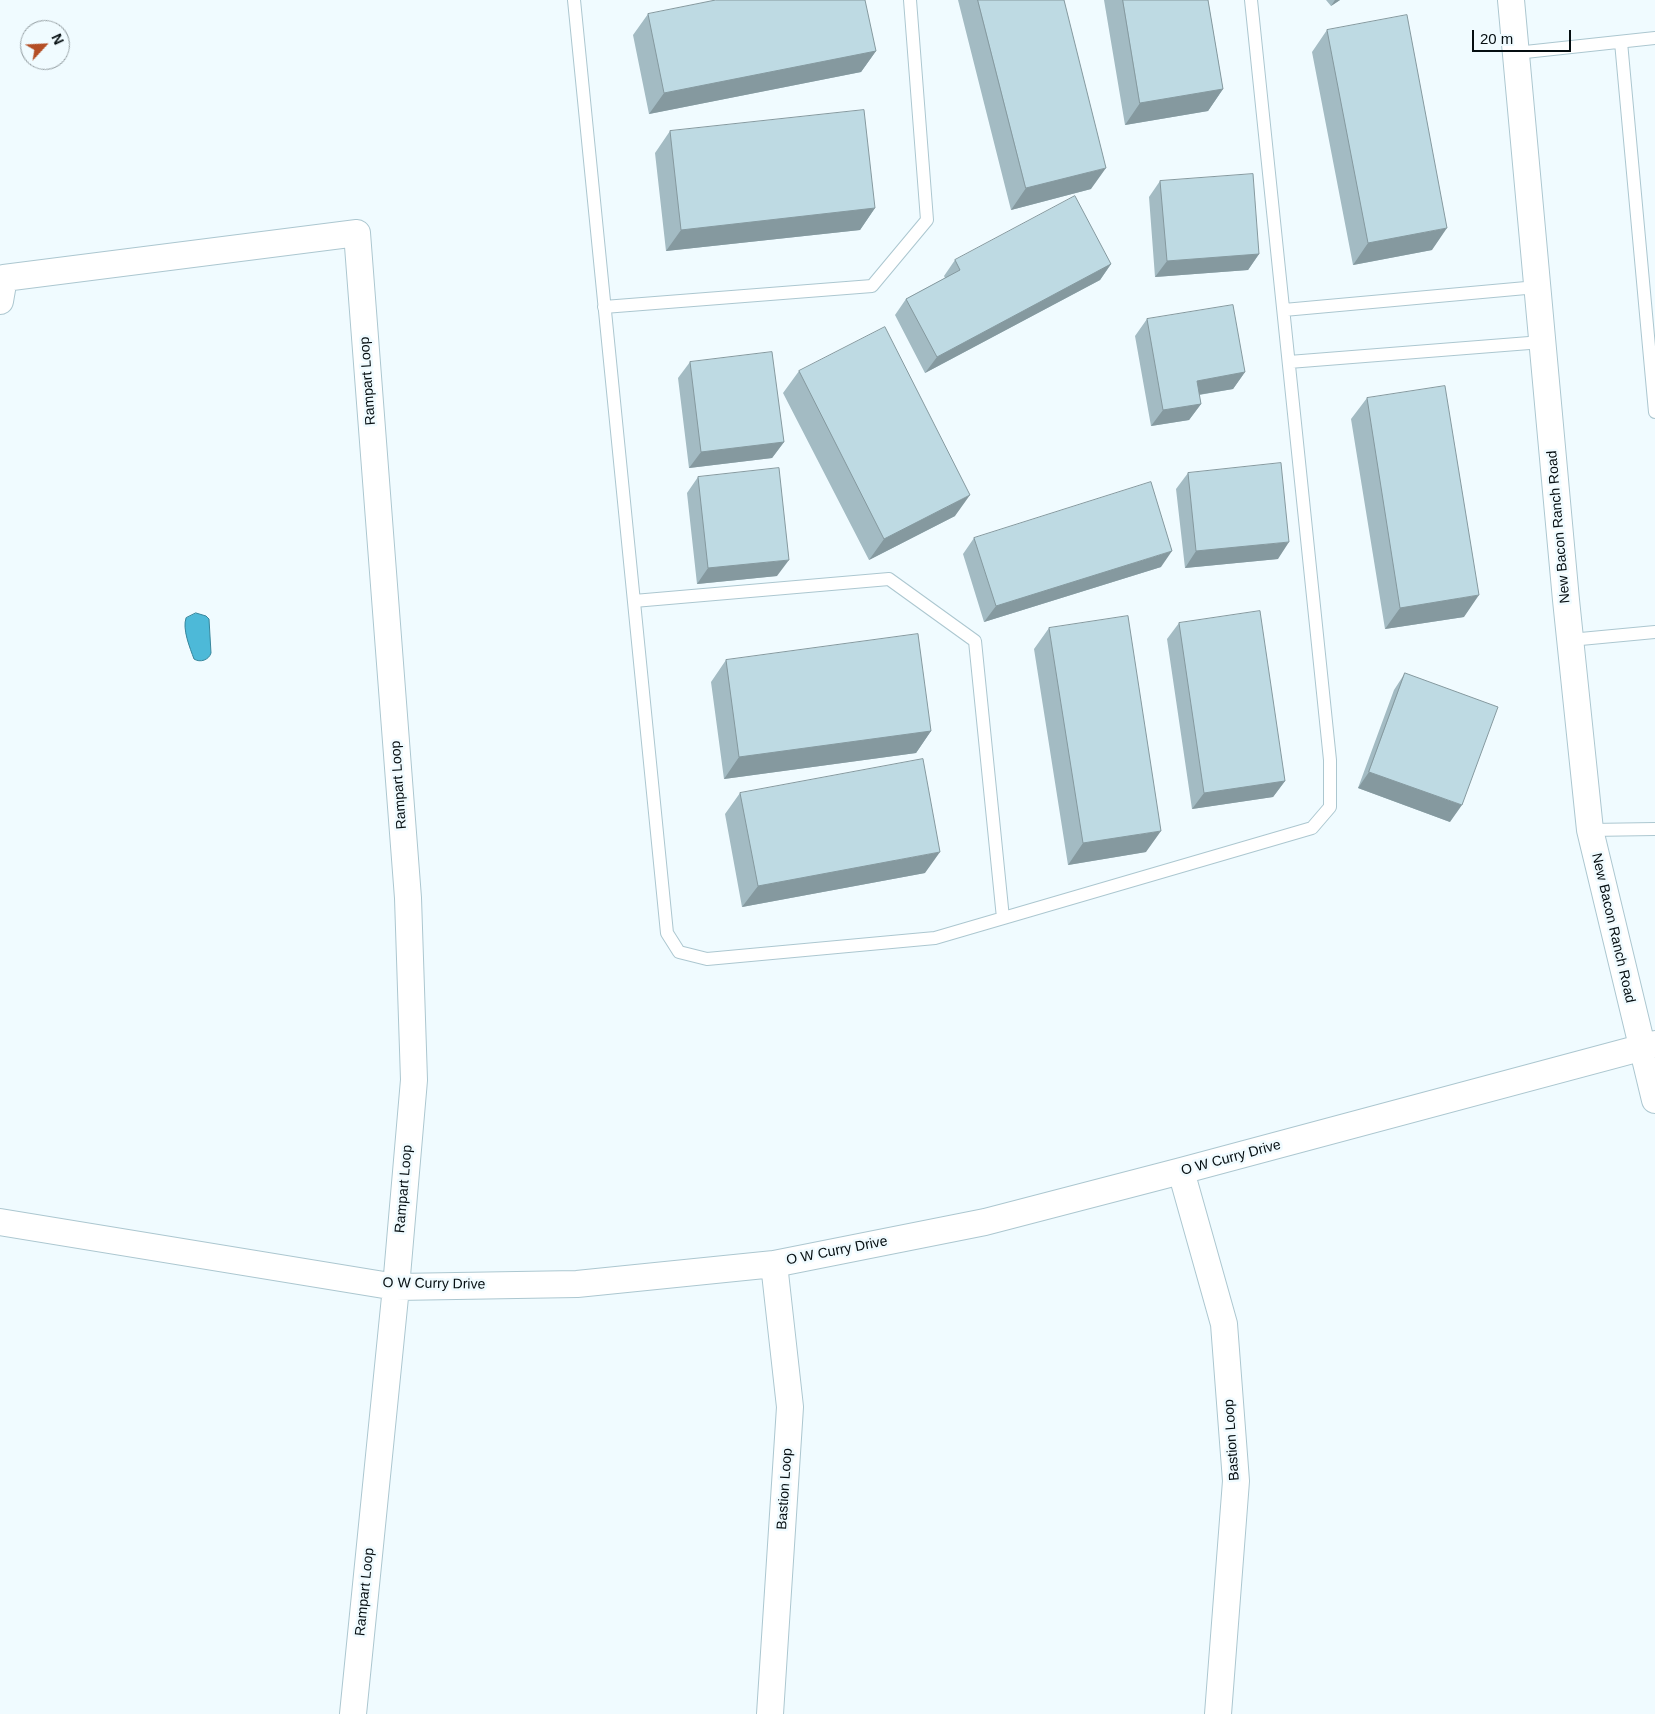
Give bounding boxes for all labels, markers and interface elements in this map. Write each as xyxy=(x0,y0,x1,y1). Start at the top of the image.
north arrow xyxy=(20,20,70,70)
scale bar xyxy=(1475,20,1574,52)
text: 20 m xyxy=(1480,30,1513,47)
text: N xyxy=(48,31,67,47)
street label: Rampart Loop xyxy=(357,336,379,426)
street label: New Bacon Ranch Road xyxy=(1544,450,1574,604)
street label: Rampart Loop xyxy=(388,740,410,830)
street label: New Bacon Ranch Road xyxy=(1588,851,1638,1005)
street label: O W Curry Drive xyxy=(1179,1137,1283,1179)
street label: Rampart Loop xyxy=(392,1144,416,1234)
street label: O W Curry Drive xyxy=(785,1233,889,1269)
street label: O W Curry Drive xyxy=(383,1275,485,1293)
street label: Bastion Loop xyxy=(1221,1399,1243,1481)
street label: Bastion Loop xyxy=(774,1448,796,1530)
street label: Rampart Loop xyxy=(352,1547,378,1637)

